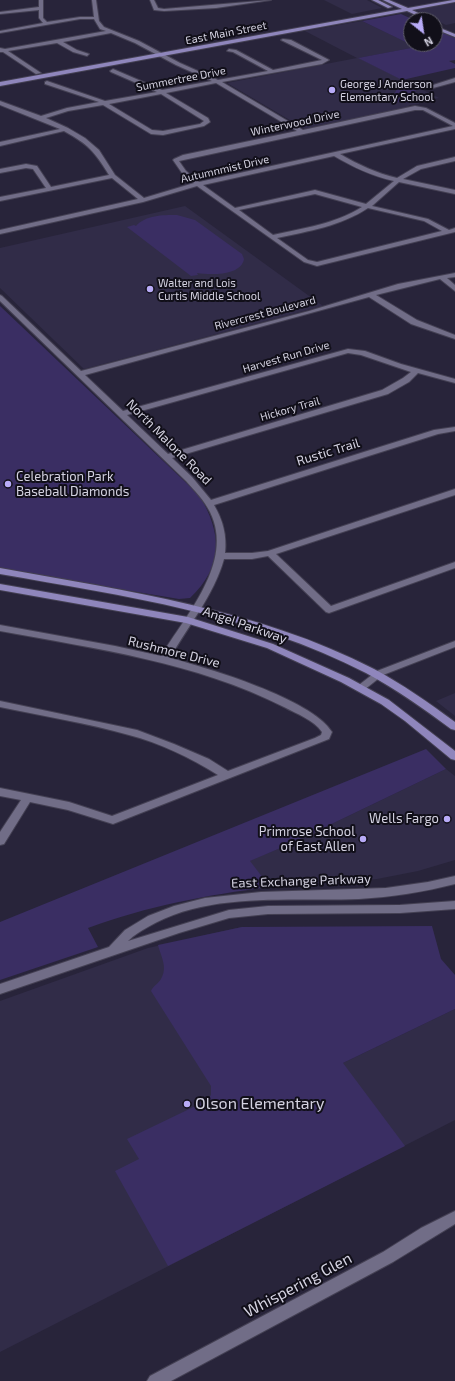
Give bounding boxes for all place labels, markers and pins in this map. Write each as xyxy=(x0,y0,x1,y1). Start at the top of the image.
place label: George J Anderson Elementary School xyxy=(340,77,434,103)
marker: George J Anderson Elementary School xyxy=(327,85,337,95)
place label: Walter and Lois Curtis Middle School xyxy=(158,276,260,302)
marker: Walter and Lois Curtis Middle School xyxy=(145,284,155,294)
place label: Celebration Park Baseball Diamonds xyxy=(16,469,129,500)
marker: Celebration Park Baseball Diamonds xyxy=(3,479,13,489)
place label: Wells Fargo xyxy=(369,811,439,827)
marker: Wells Fargo xyxy=(442,814,452,824)
place label: Primrose School of East Allen xyxy=(259,824,355,855)
marker: Primrose School of East Allen xyxy=(358,834,368,844)
place label: Olson Elementary xyxy=(195,1094,324,1114)
marker: Olson Elementary xyxy=(182,1099,192,1109)

